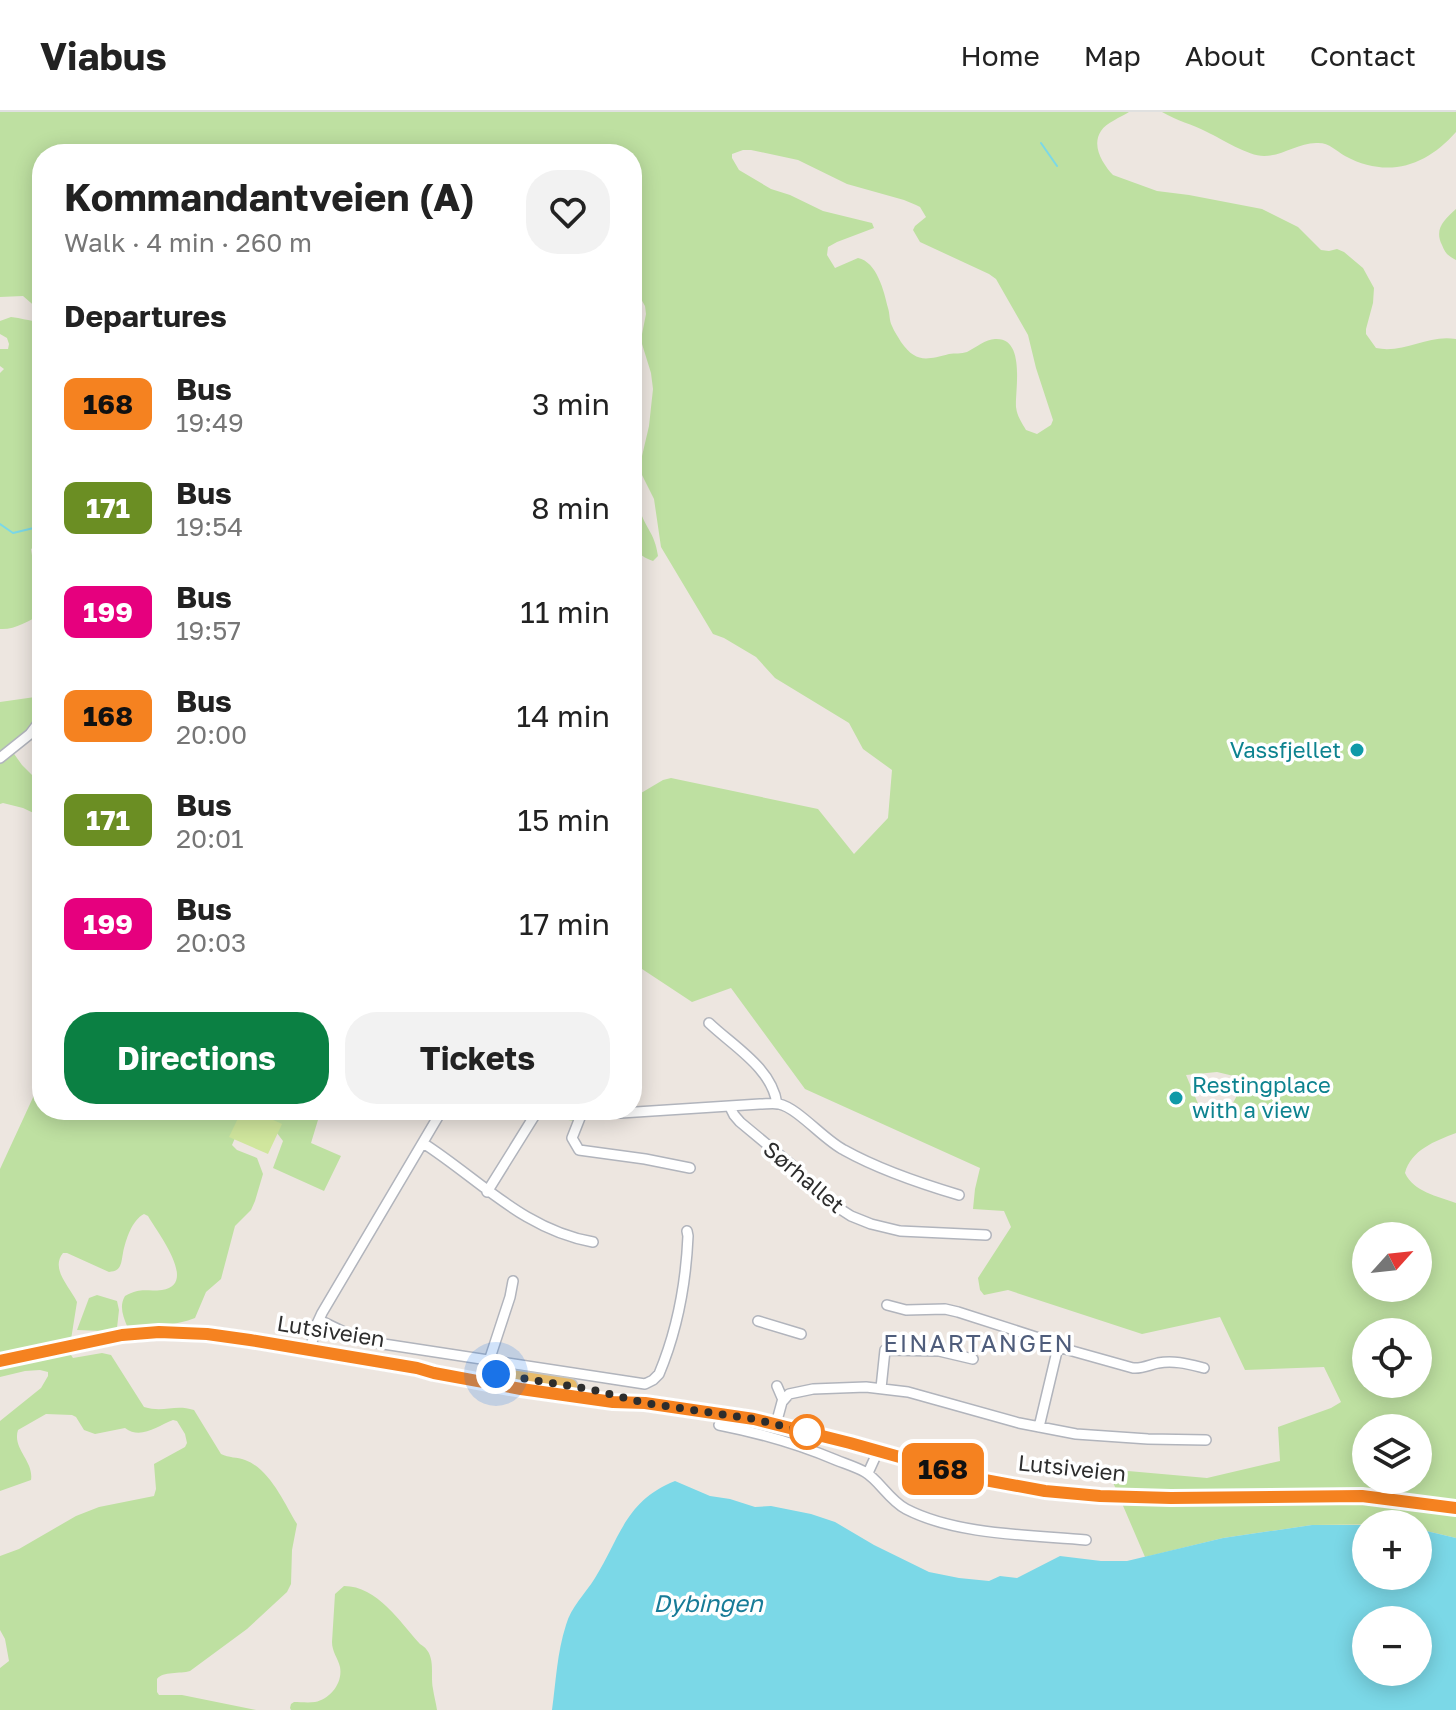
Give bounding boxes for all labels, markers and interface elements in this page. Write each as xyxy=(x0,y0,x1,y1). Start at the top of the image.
text: Viabus xyxy=(40,33,167,78)
text: Home xyxy=(961,39,1040,72)
text: Map xyxy=(1084,39,1141,72)
text: About xyxy=(1185,39,1266,72)
text: Contact xyxy=(1310,39,1416,72)
button: heart xyxy=(526,170,610,254)
text: Kommandantveien (A) xyxy=(64,174,475,219)
text: Walk · 4 min · 260 m xyxy=(64,227,312,258)
text: Departures xyxy=(64,298,227,334)
text: Bus xyxy=(176,371,232,407)
text: 3 min xyxy=(532,386,610,422)
text: 168 xyxy=(83,387,133,420)
text: 19:49 xyxy=(176,407,244,438)
text: Bus xyxy=(176,475,232,511)
text: 8 min xyxy=(531,490,610,526)
text: 171 xyxy=(86,491,130,524)
text: 19:54 xyxy=(176,511,243,542)
text: Bus xyxy=(176,579,232,615)
text: 11 min xyxy=(520,594,610,630)
text: 199 xyxy=(83,595,133,628)
text: 19:57 xyxy=(176,615,241,646)
text: Bus xyxy=(176,683,232,719)
text: 14 min xyxy=(517,698,610,734)
text: 168 xyxy=(83,699,133,732)
text: 20:00 xyxy=(176,719,247,750)
place label: Vassfjellet xyxy=(1230,736,1341,763)
marker: Vassfjellet xyxy=(1348,741,1366,759)
text: Bus xyxy=(176,787,232,823)
text: 15 min xyxy=(518,802,610,838)
text: 171 xyxy=(86,803,130,836)
text: 20:01 xyxy=(176,823,244,854)
text: Bus xyxy=(176,891,232,927)
text: 17 min xyxy=(519,906,610,942)
text: 199 xyxy=(83,907,133,940)
text: 20:03 xyxy=(176,927,246,958)
button: Directions xyxy=(64,1012,329,1104)
button: Tickets xyxy=(345,1012,610,1104)
place label: Restingplace with a view xyxy=(1192,1071,1331,1123)
marker: Restingplace with a view xyxy=(1167,1089,1185,1107)
street label: Sørhallet xyxy=(758,1135,850,1218)
north arrow xyxy=(1352,1222,1432,1302)
map controls xyxy=(1352,1222,1432,1686)
street label: Lutsiveien xyxy=(275,1309,387,1352)
button: locate xyxy=(1352,1318,1432,1398)
district label: EINARTANGEN xyxy=(883,1328,1075,1357)
your location xyxy=(476,1354,516,1394)
button: layers xyxy=(1352,1414,1432,1494)
unlabelled marker xyxy=(790,1415,824,1449)
line badge: 168 xyxy=(897,1443,989,1495)
street label: Lutsiveien xyxy=(1017,1448,1127,1487)
text: 168 xyxy=(918,1452,968,1485)
button: + xyxy=(1352,1510,1432,1590)
water label: Dybingen xyxy=(653,1588,764,1618)
button: − xyxy=(1352,1606,1432,1686)

